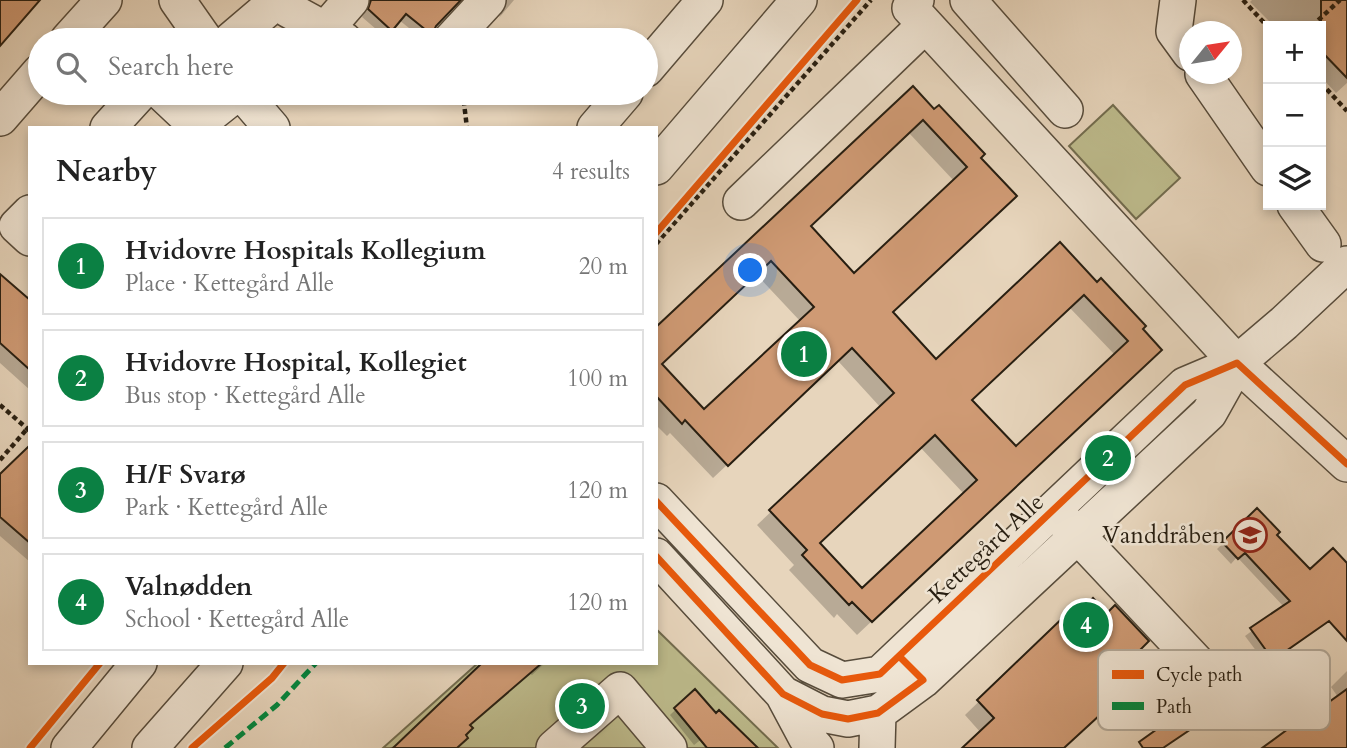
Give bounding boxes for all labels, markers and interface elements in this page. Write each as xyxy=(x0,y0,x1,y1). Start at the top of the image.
north arrow xyxy=(1179,21,1242,84)
map controls xyxy=(1263,21,1326,210)
button: + xyxy=(1263,21,1326,84)
search box xyxy=(28,28,658,105)
icon: search xyxy=(52,48,90,86)
text: Search here xyxy=(108,49,234,84)
button: − xyxy=(1263,84,1326,147)
button: layers xyxy=(1263,147,1326,210)
text: Nearby xyxy=(56,151,157,192)
text: 4 results xyxy=(552,156,630,187)
text: Hvidovre Hospitals Kollegium xyxy=(125,233,486,268)
text: 1 xyxy=(75,251,87,282)
text: 20 m xyxy=(579,251,628,282)
your location xyxy=(733,253,767,287)
text: Place · Kettegård Alle xyxy=(125,268,334,299)
pin: 1 xyxy=(781,328,827,380)
text: Hvidovre Hospital, Kollegiet xyxy=(125,345,467,380)
text: 2 xyxy=(75,363,87,394)
text: 100 m xyxy=(567,363,628,394)
text: Bus stop · Kettegård Alle xyxy=(125,380,366,411)
pin: 2 xyxy=(1085,432,1131,484)
text: H/F Svarø xyxy=(125,457,246,492)
text: 3 xyxy=(75,475,87,506)
text: 120 m xyxy=(567,475,628,506)
street label: Kettegård Alle xyxy=(921,486,1051,610)
text: Park · Kettegård Alle xyxy=(125,492,328,523)
school or university icon: Vanddråben xyxy=(1231,516,1269,554)
place label: Vanddråben xyxy=(1102,519,1226,552)
text: Valnødden xyxy=(125,569,252,604)
text: 4 xyxy=(75,587,87,618)
text: 120 m xyxy=(567,587,628,618)
pin: 4 xyxy=(1063,599,1109,651)
text: School · Kettegård Alle xyxy=(125,604,349,635)
legend xyxy=(1098,650,1330,730)
text: Cycle path xyxy=(1156,662,1243,688)
pin: 3 xyxy=(559,680,605,732)
text: Path xyxy=(1156,694,1192,720)

